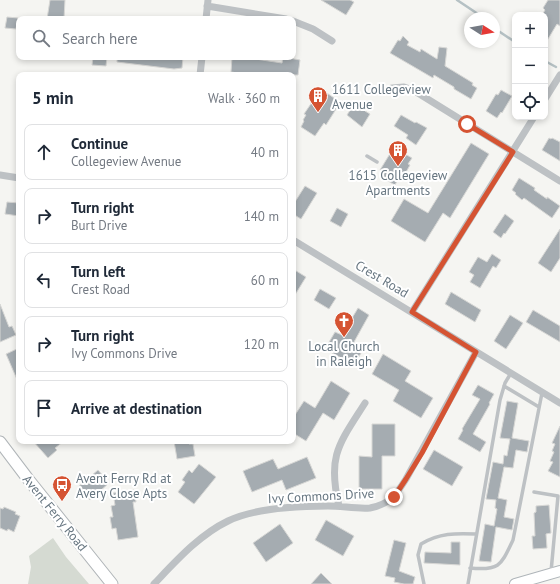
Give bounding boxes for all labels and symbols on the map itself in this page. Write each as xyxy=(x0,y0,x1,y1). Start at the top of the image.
north arrow xyxy=(464,12,500,48)
place label: 1611 Collegeview Avenue xyxy=(332,81,431,113)
building icon: 1611 Collegeview Avenue xyxy=(307,85,329,113)
route start xyxy=(458,115,476,133)
building icon: 1615 Collegeview Apartments xyxy=(387,139,409,167)
place label: 1615 Collegeview Apartments xyxy=(349,167,448,199)
street label: Crest Road xyxy=(352,256,412,302)
church icon: Local Church in Raleigh xyxy=(333,310,355,338)
place label: Local Church in Raleigh xyxy=(308,338,380,370)
place label: Avent Ferry Rd at Avery Close Apts xyxy=(76,470,172,502)
street label: Avent Ferry Road xyxy=(19,471,91,555)
bus stop icon: Avent Ferry Rd at Avery Close Apts xyxy=(51,474,73,502)
street label: Ivy Commons Drive xyxy=(267,485,375,507)
route end xyxy=(385,488,403,506)

